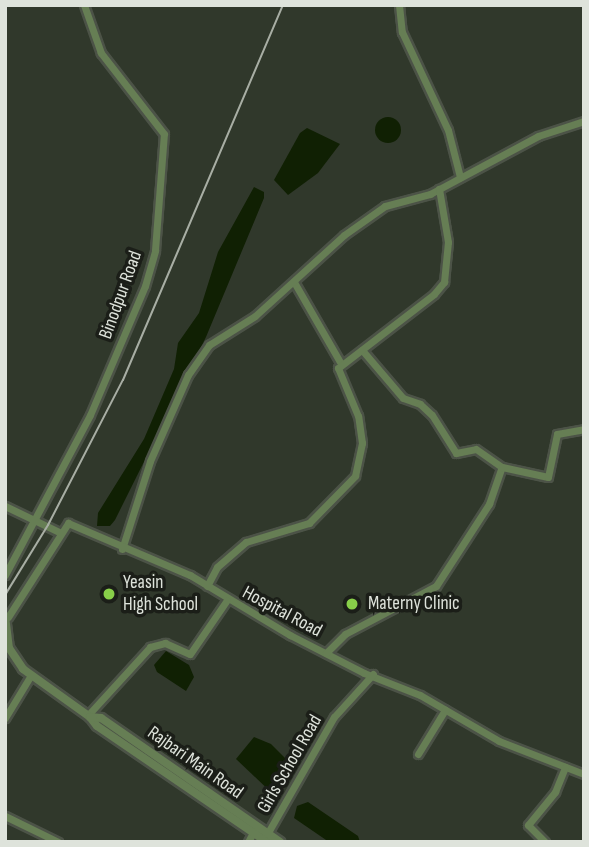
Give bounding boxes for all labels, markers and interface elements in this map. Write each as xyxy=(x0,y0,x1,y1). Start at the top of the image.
street label: Binodpur Road xyxy=(95,248,147,342)
place label: Yeasin High School xyxy=(123,572,198,616)
street label: Hospital Road xyxy=(238,582,326,642)
marker: Yeasin High School xyxy=(101,586,117,602)
place label: Materny Clinic xyxy=(368,593,460,615)
marker: Materny Clinic xyxy=(342,594,362,614)
street label: Girls School Road xyxy=(253,711,327,817)
street label: Rajbari Main Road xyxy=(143,722,247,804)

